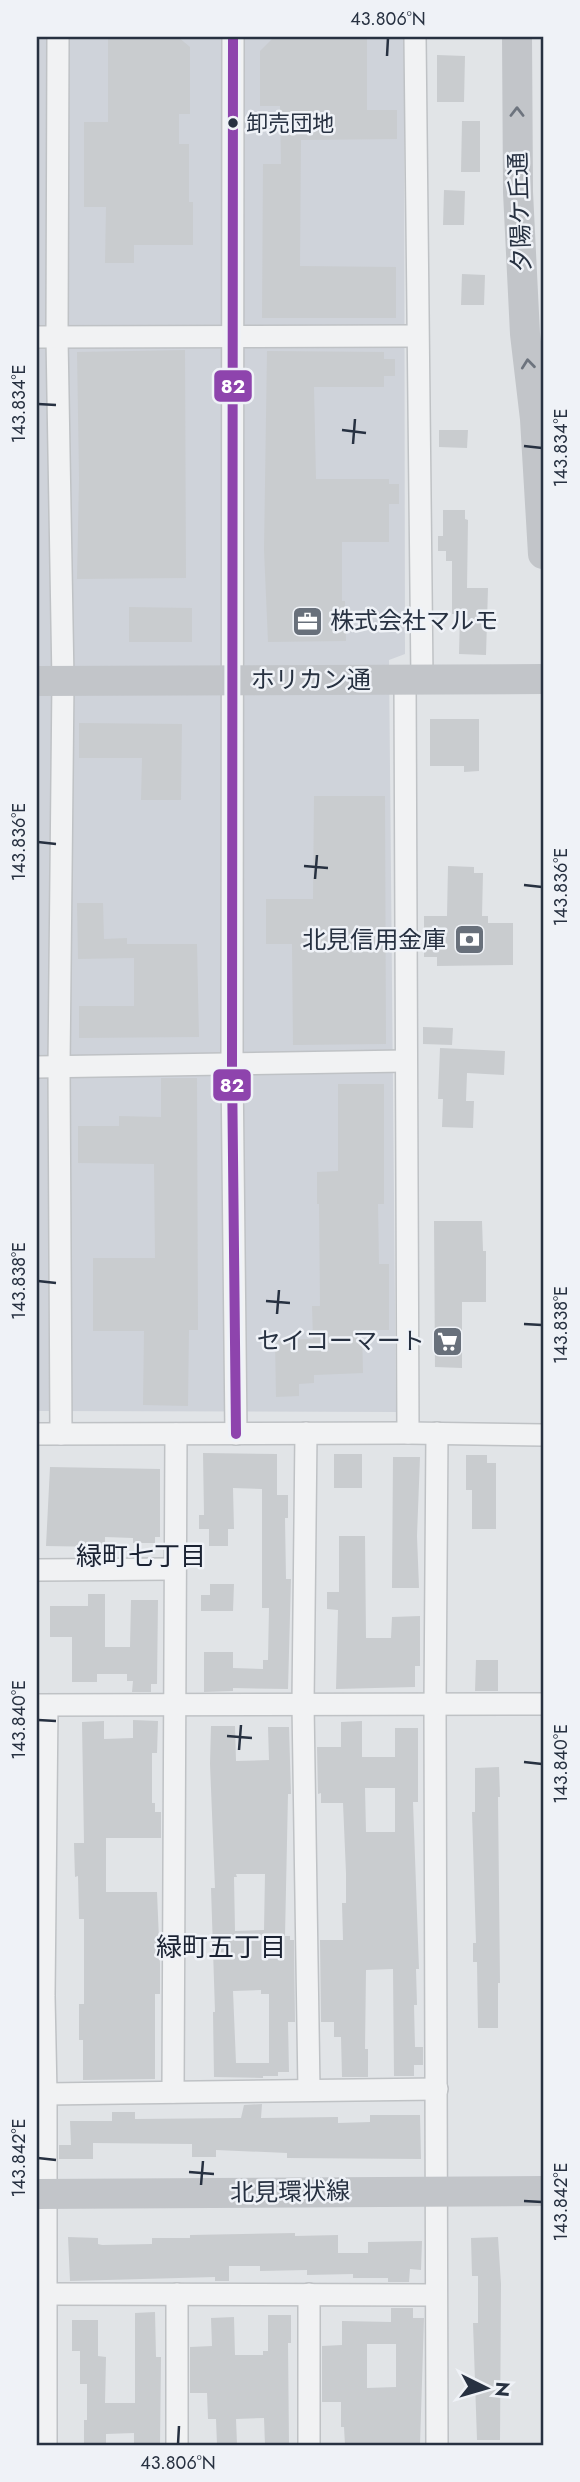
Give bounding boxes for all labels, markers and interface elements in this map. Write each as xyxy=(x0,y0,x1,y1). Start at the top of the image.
text: 43.806°N xyxy=(350,6,426,32)
one-way arrow xyxy=(509,106,525,117)
place label: 卸売団地 xyxy=(246,107,334,139)
marker: 卸売団地 xyxy=(226,116,240,130)
street label: 夕陽ケ丘通 xyxy=(500,151,539,273)
one-way arrow xyxy=(521,358,536,370)
text: 143.834°E xyxy=(6,365,32,443)
line badge: 82 xyxy=(213,369,253,403)
text: 82 xyxy=(221,373,245,400)
text: 143.834°E xyxy=(548,409,574,487)
place label: 株式会社マルモ xyxy=(330,603,498,638)
office icon: 株式会社マルモ xyxy=(290,604,324,638)
street label: ホリカン通 xyxy=(251,662,371,697)
text: 143.836°E xyxy=(6,803,32,881)
text: 143.836°E xyxy=(548,848,574,926)
place label: 北見信用金庫 xyxy=(302,922,446,957)
bank icon: 北見信用金庫 xyxy=(452,923,486,957)
line badge: 82 xyxy=(212,1068,252,1102)
text: 82 xyxy=(220,1072,244,1099)
text: 143.838°E xyxy=(6,1242,32,1320)
text: 143.838°E xyxy=(548,1286,574,1364)
place label: セイコーマート xyxy=(257,1323,425,1358)
supermarket icon: セイコーマート xyxy=(431,1324,465,1358)
district label: 緑町七丁目 xyxy=(76,1537,206,1575)
text: 143.840°E xyxy=(6,1680,32,1760)
text: 143.840°E xyxy=(548,1724,574,1804)
district label: 緑町五丁目 xyxy=(156,1928,286,1966)
text: 143.842°E xyxy=(6,2118,32,2198)
text: 143.842°E xyxy=(548,2162,574,2242)
street label: 北見環状線 xyxy=(230,2173,350,2210)
north arrow xyxy=(450,2352,520,2422)
text: N xyxy=(488,2381,517,2398)
text: 43.806°N xyxy=(140,2450,216,2476)

